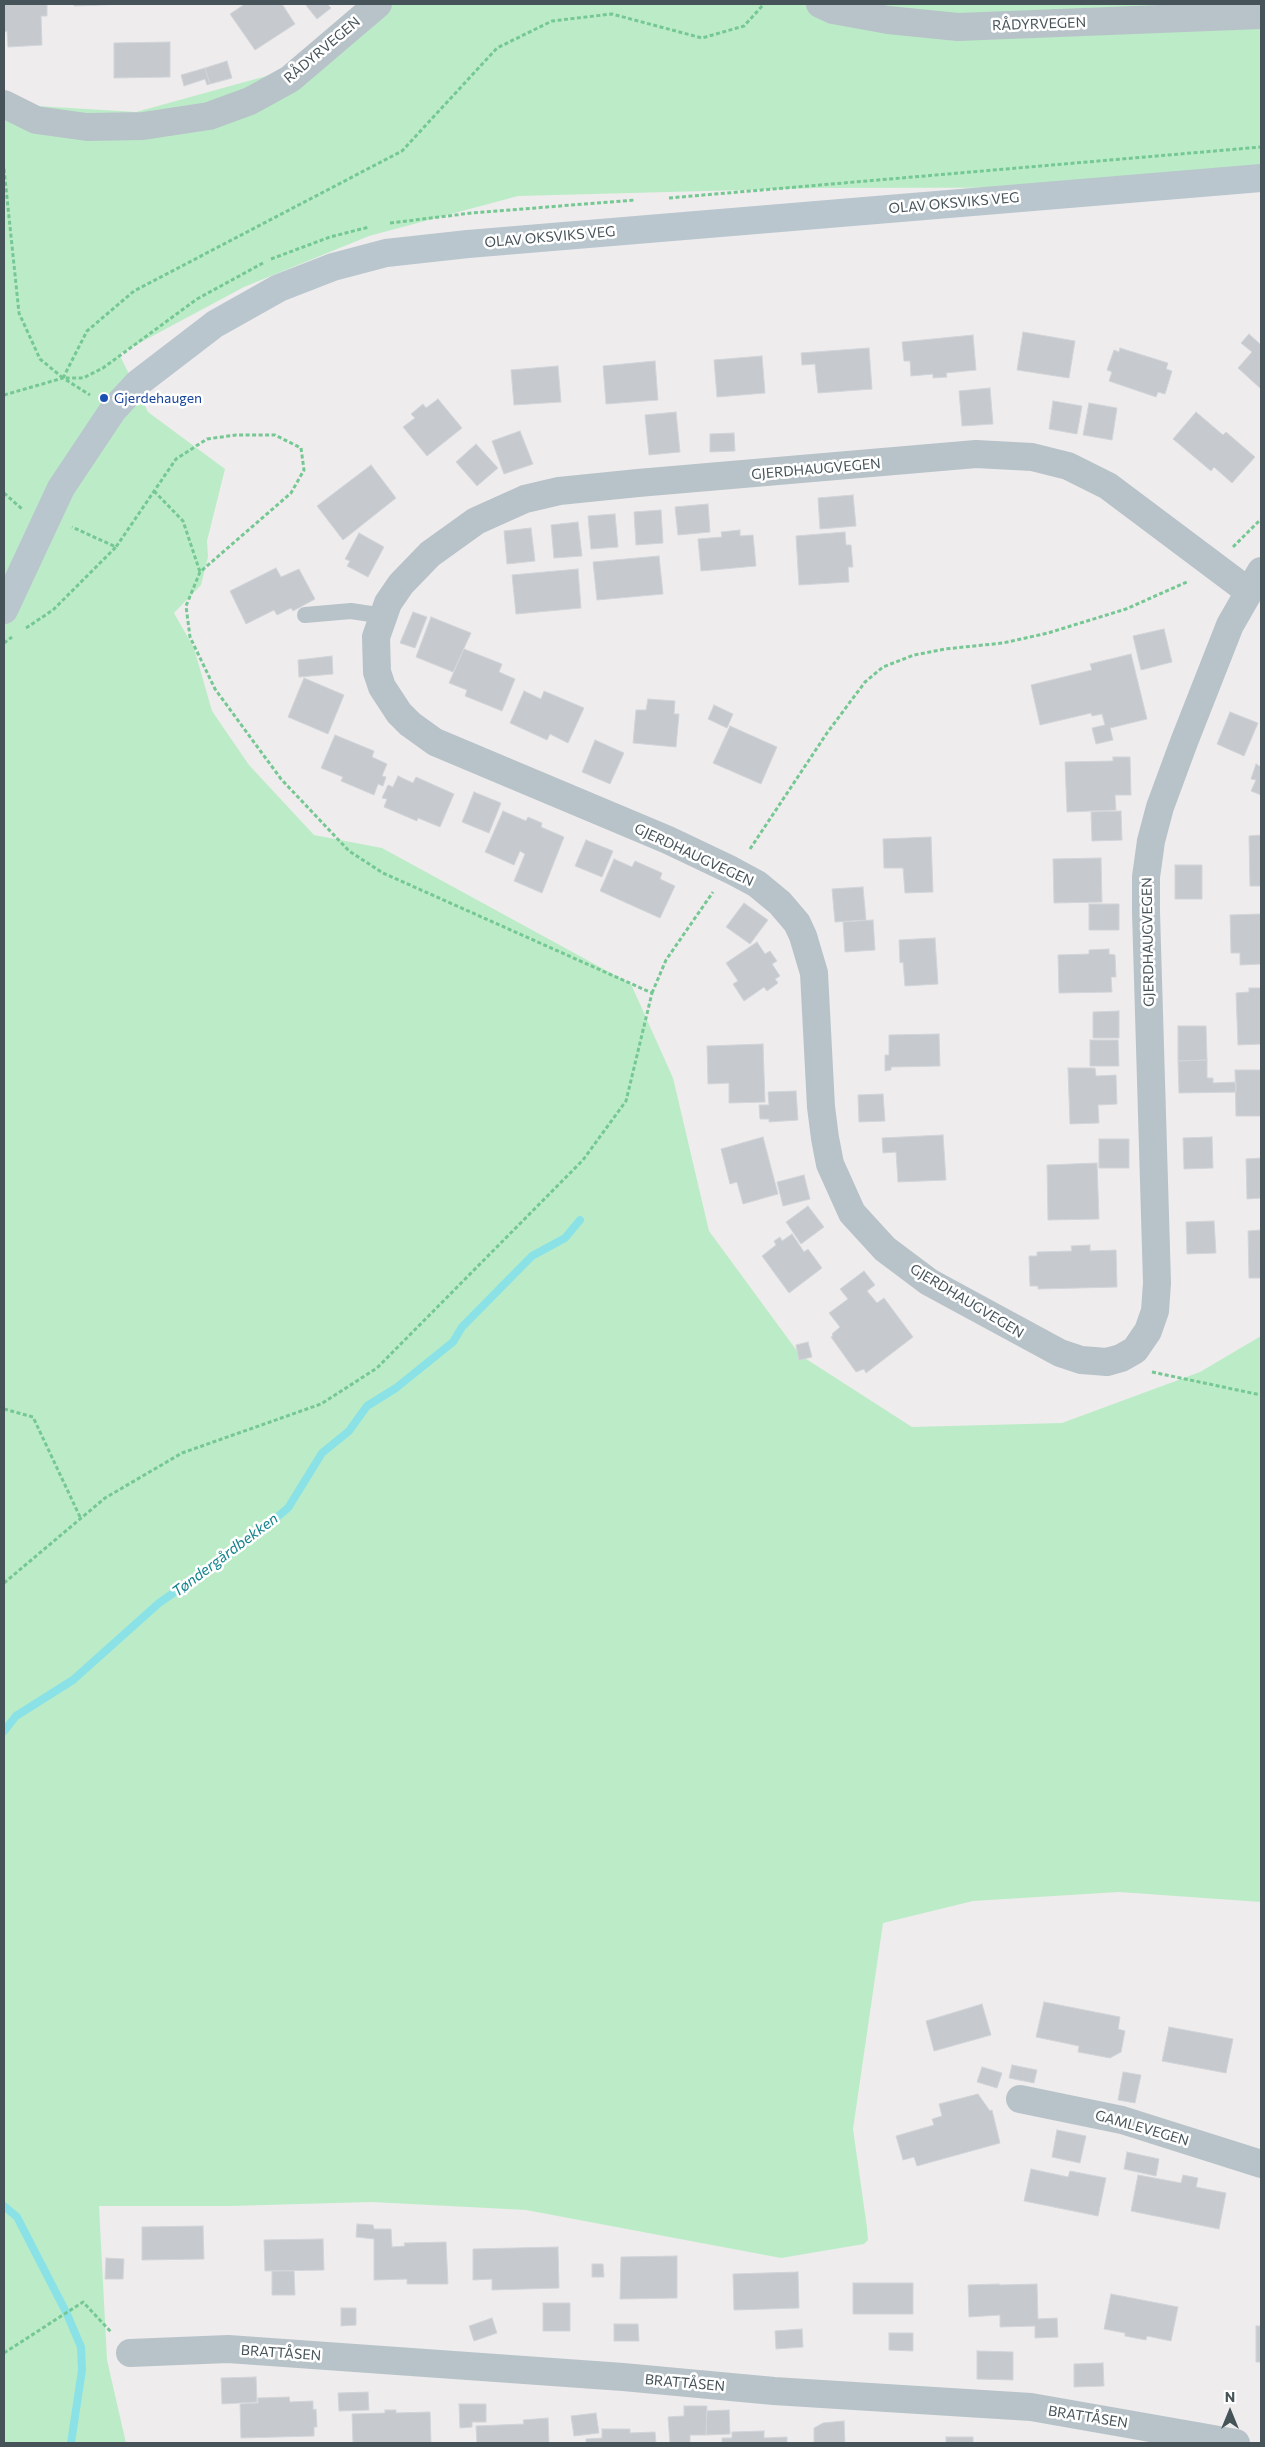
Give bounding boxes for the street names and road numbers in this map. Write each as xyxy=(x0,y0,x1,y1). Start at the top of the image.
street label: RÅDYRVEGEN xyxy=(281,13,363,87)
street label: RÅDYRVEGEN xyxy=(992,14,1086,34)
street label: OLAV OKSVIKS VEG xyxy=(888,189,1020,217)
street label: OLAV OKSVIKS VEG xyxy=(484,223,616,251)
street label: GJERDHAUGVEGEN xyxy=(751,455,881,483)
street label: GJERDHAUGVEGEN xyxy=(632,820,756,890)
street label: GJERDHAUGVEGEN xyxy=(1138,877,1158,1007)
street label: GJERDHAUGVEGEN xyxy=(907,1260,1027,1342)
street label: GAMLEVEGEN xyxy=(1093,2107,1191,2149)
street label: BRATTÅSEN xyxy=(240,2342,322,2364)
street label: BRATTÅSEN xyxy=(644,2371,726,2395)
street label: BRATTÅSEN xyxy=(1047,2402,1129,2432)

